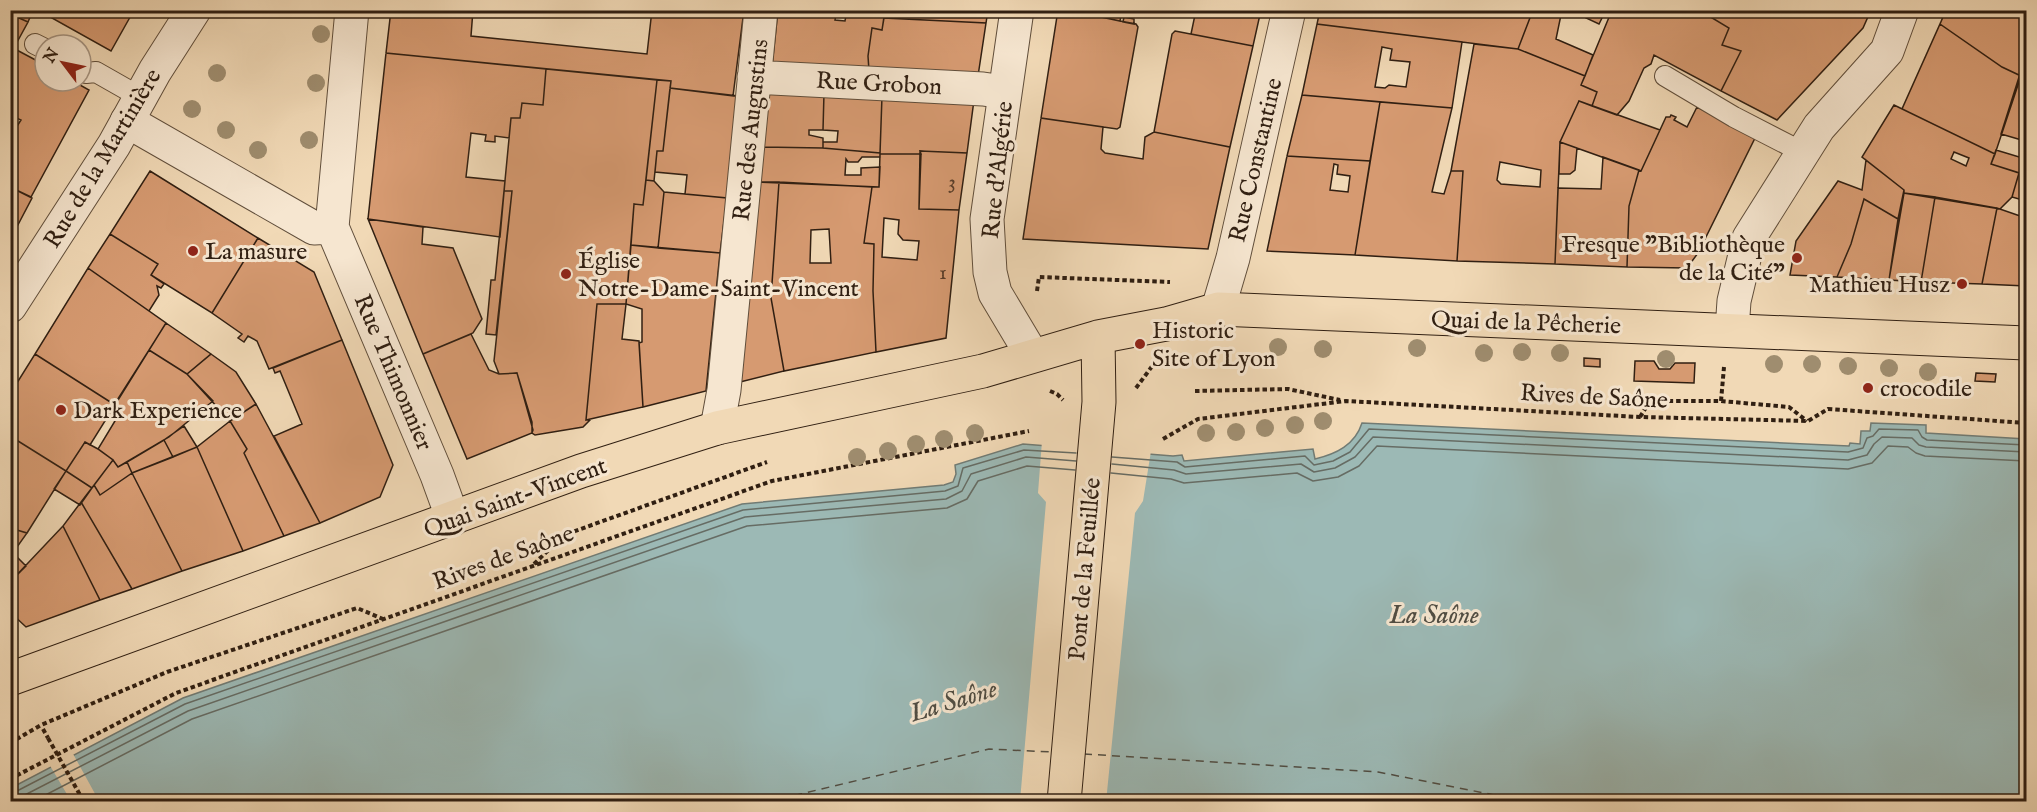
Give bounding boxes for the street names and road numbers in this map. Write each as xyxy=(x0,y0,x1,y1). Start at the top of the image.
street label: Rue des Augustins xyxy=(727,38,776,223)
street label: Rue de la Martinière xyxy=(37,63,169,254)
street label: Rue Grobon xyxy=(815,66,943,103)
street label: Rue Constantine xyxy=(1222,75,1290,246)
street label: Rue d'Algérie xyxy=(976,100,1021,241)
street label: Rue Thimonnier xyxy=(346,290,440,456)
street label: Quai de la Pêcherie xyxy=(1430,305,1621,342)
street label: Rives de Saône xyxy=(1519,378,1669,417)
street label: Quai Saint-Vincent xyxy=(420,451,611,546)
street label: Pont de la Feuillée xyxy=(1062,476,1109,662)
street label: Rives de Saône xyxy=(429,519,578,598)

